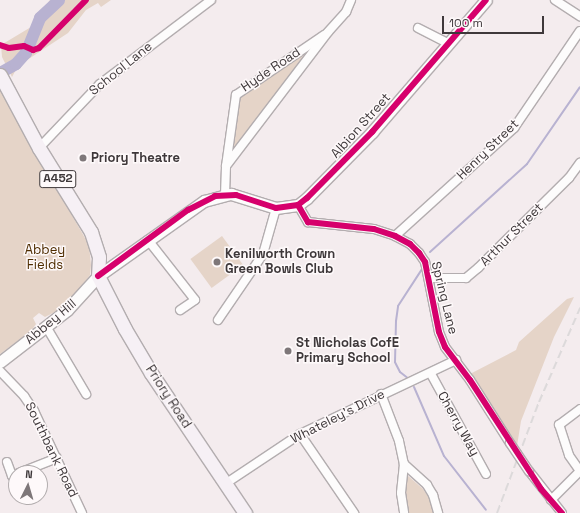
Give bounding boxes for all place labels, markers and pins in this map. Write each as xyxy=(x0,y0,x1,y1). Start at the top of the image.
place label: Priory Theatre xyxy=(91,150,180,166)
marker: Priory Theatre xyxy=(78,153,88,163)
place label: Kenilworth Crown Green Bowls Club xyxy=(225,247,335,278)
marker: Kenilworth Crown Green Bowls Club xyxy=(212,257,222,267)
place label: St Nicholas CofE Primary School xyxy=(296,336,399,367)
marker: St Nicholas CofE Primary School xyxy=(283,346,293,356)

